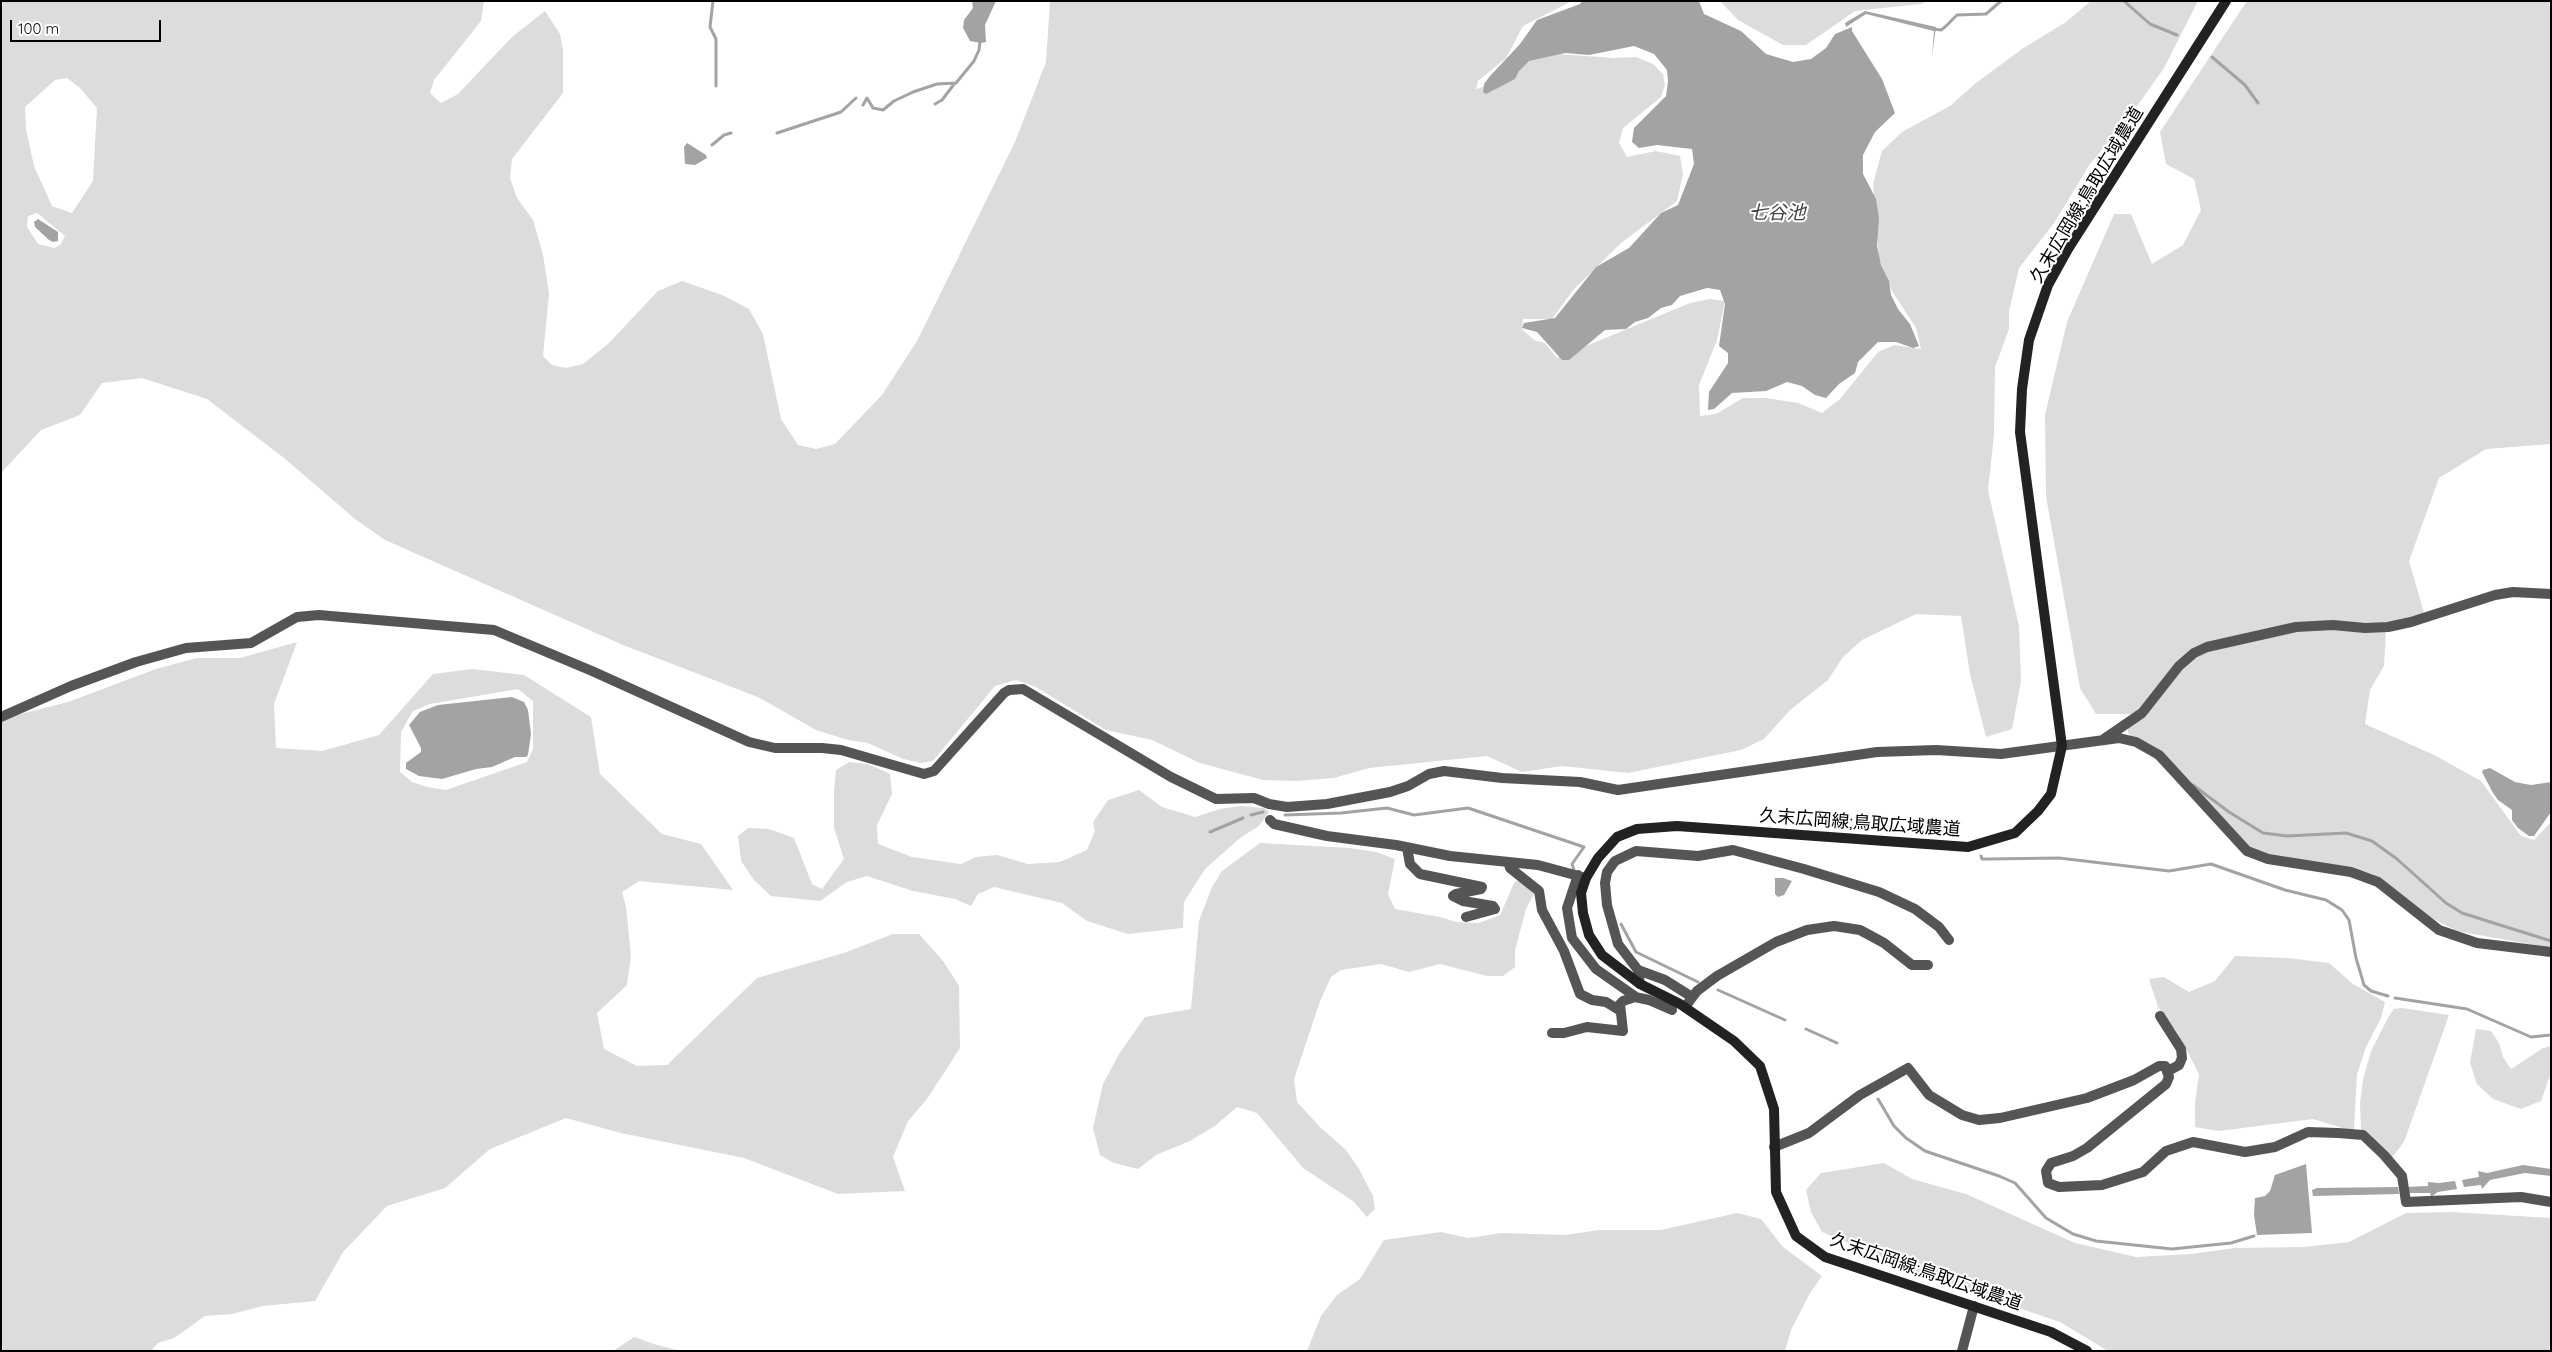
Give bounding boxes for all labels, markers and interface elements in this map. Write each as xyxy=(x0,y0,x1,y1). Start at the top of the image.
scale bar xyxy=(12,10,164,42)
text: 100 m xyxy=(18,19,59,38)
street label: 久末広岡線;鳥取広域農道 xyxy=(2026,103,2148,287)
water label: 七谷池 xyxy=(1749,202,1805,224)
street label: 久末広岡線;鳥取広域農道 xyxy=(1759,805,1961,841)
street label: 久末広岡線;鳥取広域農道 xyxy=(1827,1229,2025,1315)

